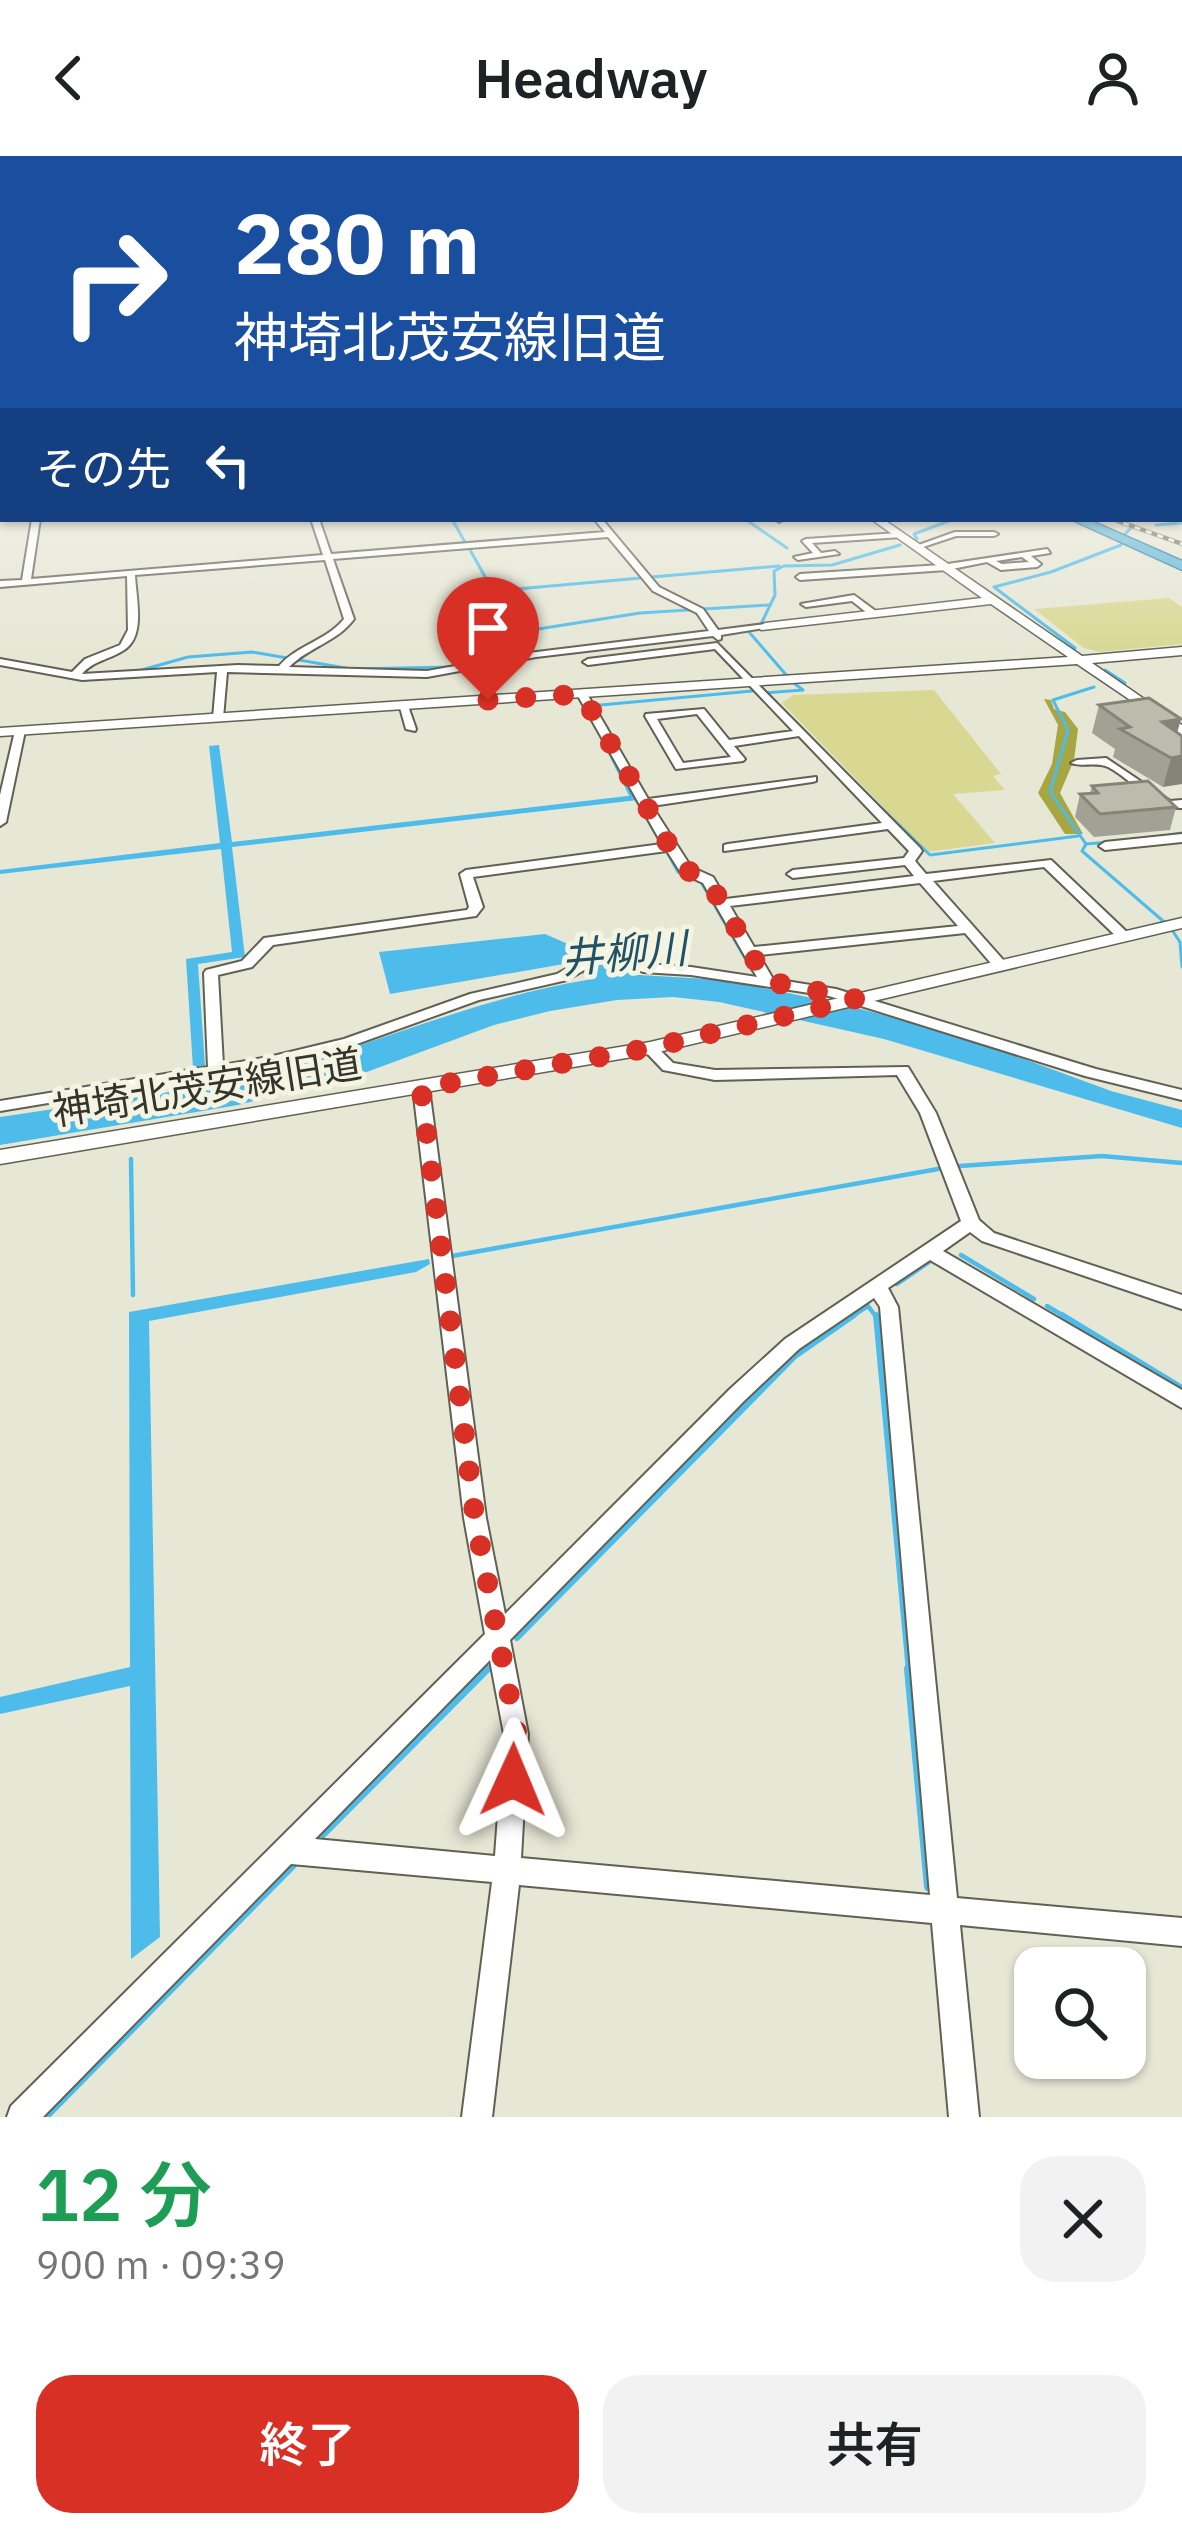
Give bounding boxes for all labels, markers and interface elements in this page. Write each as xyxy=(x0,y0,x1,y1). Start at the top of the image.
text: Headway xyxy=(474,43,708,113)
icon: back xyxy=(36,45,102,111)
icon: person xyxy=(1080,45,1146,111)
text: 280 m xyxy=(234,188,480,297)
icon: right xyxy=(36,204,192,360)
text: 神埼北茂安線旧道 xyxy=(234,302,666,372)
icon: left xyxy=(195,432,261,498)
text: その先 xyxy=(36,439,171,497)
pin xyxy=(437,577,539,700)
icon: arrive xyxy=(455,595,521,661)
water label: 井柳川 xyxy=(559,919,693,985)
street label: 神埼北茂安線旧道 xyxy=(49,1037,365,1136)
position arrow xyxy=(450,1717,576,1843)
map controls xyxy=(1014,1947,1146,2079)
button: search xyxy=(1014,1947,1146,2079)
text: 12 分 xyxy=(36,2147,211,2241)
button: close xyxy=(1020,2156,1146,2282)
text: 900 m · 09:39 xyxy=(36,2239,286,2290)
button: 終了 xyxy=(36,2375,579,2513)
button: 共有 xyxy=(603,2375,1146,2513)

